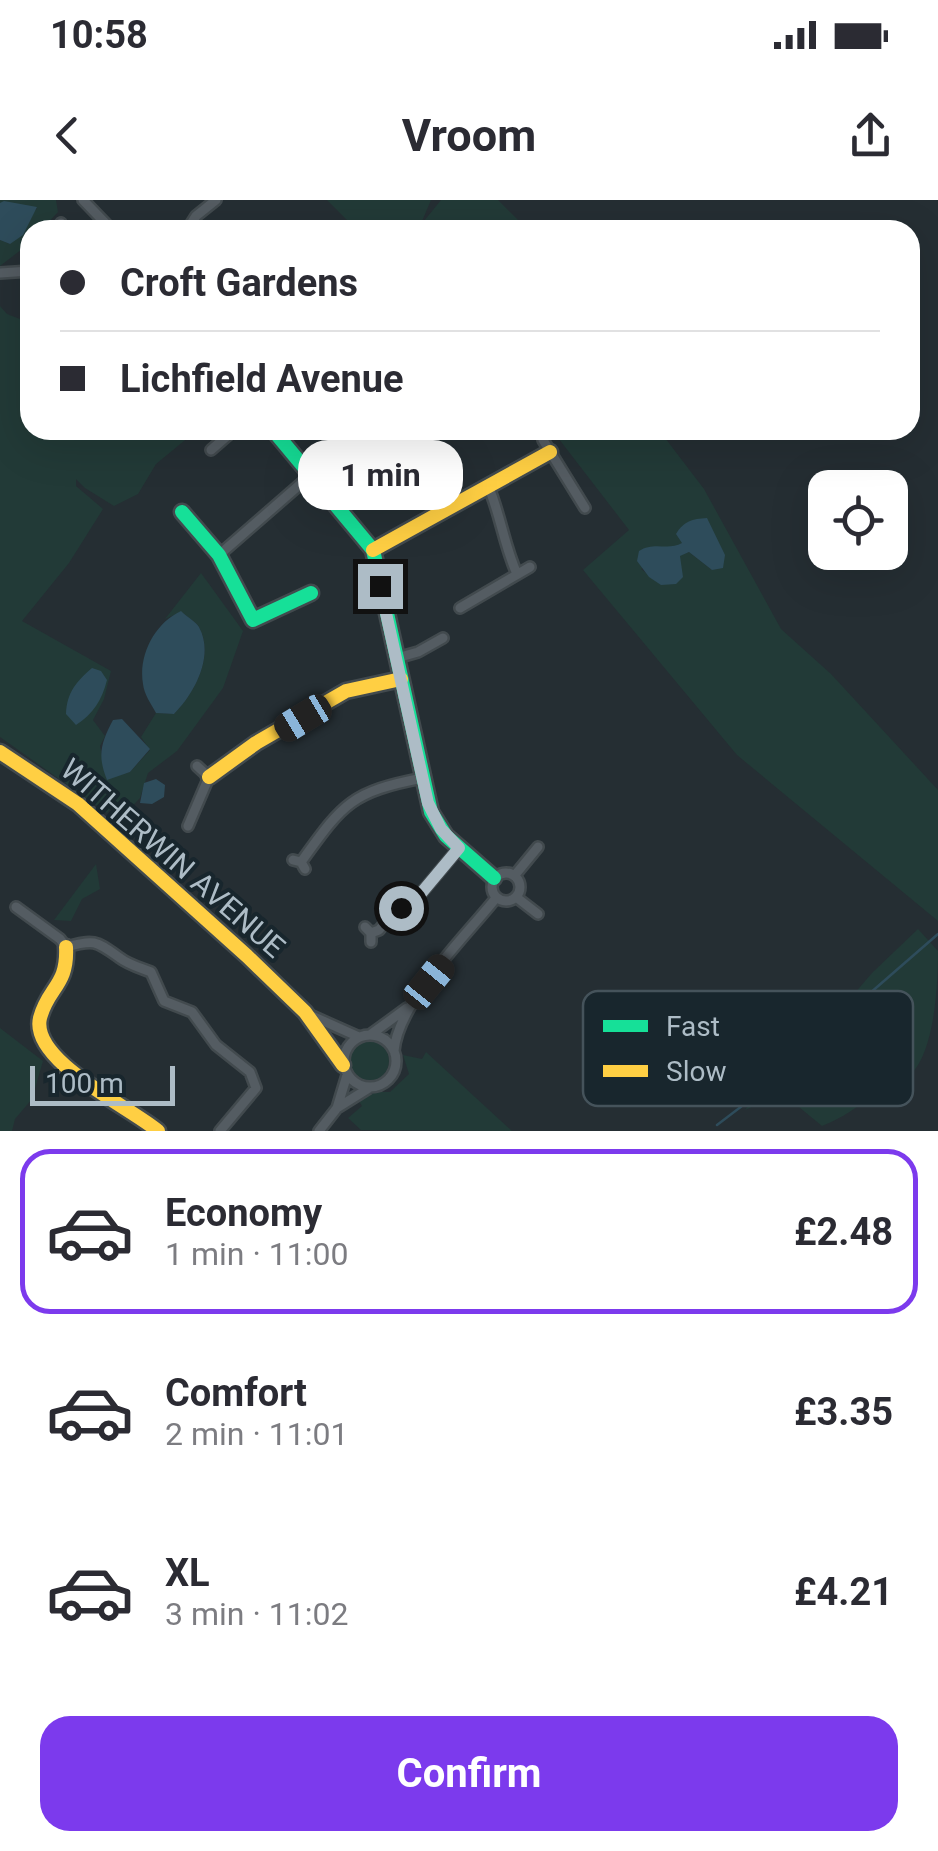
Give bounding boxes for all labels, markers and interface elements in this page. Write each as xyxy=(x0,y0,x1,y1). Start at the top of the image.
text: 10:58 xyxy=(50,13,148,57)
icon: back xyxy=(40,108,95,163)
icon: share xyxy=(843,108,898,163)
text: Vroom xyxy=(402,109,536,162)
text: Croft Gardens xyxy=(120,261,358,305)
text: Lichfield Avenue xyxy=(120,357,404,401)
callout: 1 min xyxy=(298,441,462,511)
text: 1 min xyxy=(340,456,421,494)
map controls xyxy=(808,470,908,570)
button: locate xyxy=(808,470,908,570)
route end xyxy=(358,564,403,609)
car xyxy=(270,690,336,746)
street label: WITHERWIN AVENUE xyxy=(54,751,292,965)
route start xyxy=(379,886,424,931)
car xyxy=(398,949,460,1015)
legend xyxy=(583,991,913,1106)
text: Fast xyxy=(666,1010,720,1043)
text: Slow xyxy=(666,1055,726,1088)
scale bar xyxy=(30,1061,175,1106)
text: 100 m xyxy=(45,1067,124,1100)
icon: car xyxy=(45,1187,135,1277)
text: Economy xyxy=(165,1191,322,1235)
text: £2.48 xyxy=(794,1210,893,1254)
text: 1 min · 11:00 xyxy=(165,1235,348,1273)
icon: car xyxy=(45,1367,135,1457)
text: Comfort xyxy=(165,1371,307,1415)
text: £3.35 xyxy=(794,1390,893,1434)
text: 2 min · 11:01 xyxy=(165,1415,348,1453)
icon: car xyxy=(45,1547,135,1637)
text: XL xyxy=(165,1551,210,1595)
text: £4.21 xyxy=(794,1570,893,1614)
text: 3 min · 11:02 xyxy=(165,1595,348,1633)
button: Confirm xyxy=(40,1716,898,1831)

